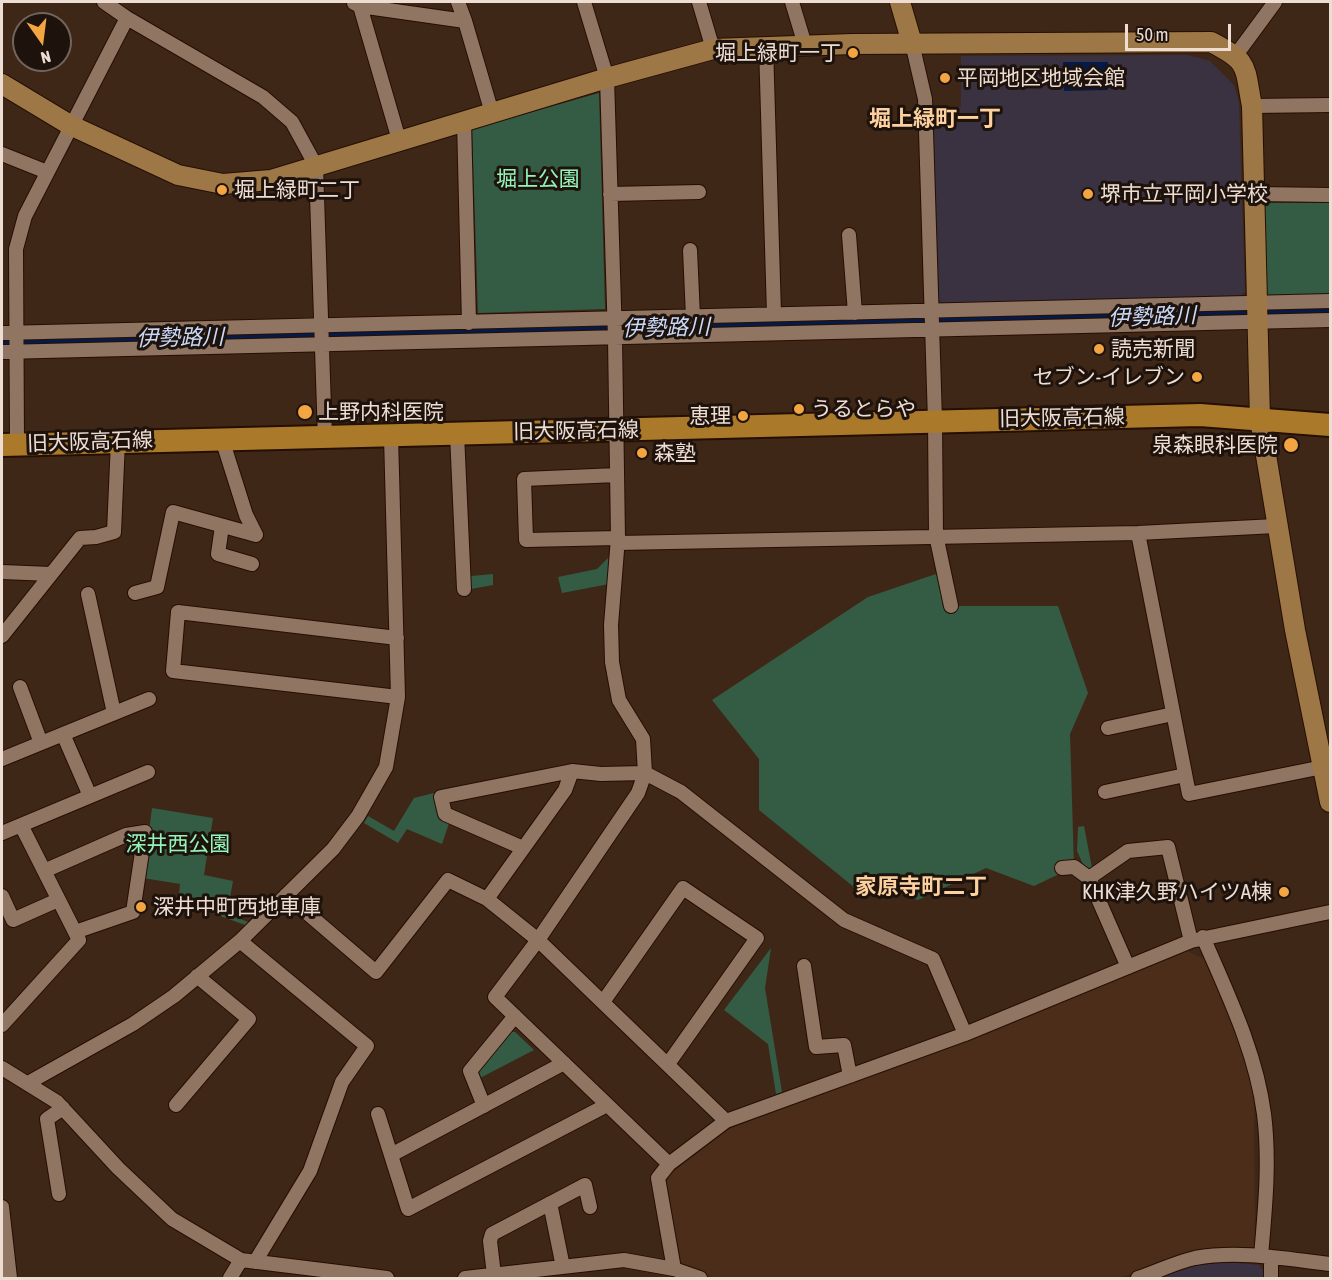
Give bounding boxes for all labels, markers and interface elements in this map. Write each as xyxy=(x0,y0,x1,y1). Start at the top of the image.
north arrow xyxy=(12,12,72,72)
scale bar xyxy=(1128,12,1234,50)
text: 50 m xyxy=(1136,24,1168,45)
place label: 堀上緑町一丁 xyxy=(715,40,841,66)
marker: 堀上緑町一丁 xyxy=(846,46,860,60)
text: N xyxy=(39,48,53,67)
place label: 平岡地区地域会館 xyxy=(957,65,1125,91)
marker: 平岡地区地域会館 xyxy=(938,71,952,85)
district label: 堀上緑町一丁 xyxy=(869,106,1001,132)
park label: 堀上公園 xyxy=(496,166,580,192)
place label: 堀上緑町二丁 xyxy=(234,177,360,203)
place label: 堺市立平岡小学校 xyxy=(1100,181,1268,207)
marker: 堀上緑町二丁 xyxy=(215,183,229,197)
marker: 堺市立平岡小学校 xyxy=(1081,187,1095,201)
water label: 伊勢路川 xyxy=(1108,302,1196,332)
water label: 伊勢路川 xyxy=(622,314,710,342)
water label: 伊勢路川 xyxy=(136,324,224,352)
place label: 読売新聞 xyxy=(1111,336,1195,362)
marker: 読売新聞 xyxy=(1092,342,1106,356)
place label: セブン-イレブン xyxy=(1033,364,1185,390)
marker: セブン-イレブン xyxy=(1190,370,1204,384)
place label: うるとらや xyxy=(811,396,916,422)
place label: 上野内科医院 xyxy=(318,399,444,425)
marker: うるとらや xyxy=(792,402,806,416)
marker: 上野内科医院 xyxy=(296,403,314,421)
place label: 恵理 xyxy=(689,403,731,429)
street label: 旧大阪高石線 xyxy=(999,404,1125,432)
marker: 恵理 xyxy=(736,409,750,423)
street label: 旧大阪高石線 xyxy=(513,417,639,445)
street label: 旧大阪高石線 xyxy=(27,427,153,457)
place label: 泉森眼科医院 xyxy=(1152,432,1278,458)
marker: 泉森眼科医院 xyxy=(1282,436,1300,454)
place label: 森塾 xyxy=(654,440,696,466)
marker: 森塾 xyxy=(635,446,649,460)
park label: 深井西公園 xyxy=(126,831,230,857)
district label: 家原寺町二丁 xyxy=(855,874,987,900)
place label: KHK津久野ハイツA棟 xyxy=(1082,879,1272,905)
marker: KHK津久野ハイツA棟 xyxy=(1277,885,1291,899)
place label: 深井中町西地車庫 xyxy=(153,894,321,920)
marker: 深井中町西地車庫 xyxy=(134,900,148,914)

